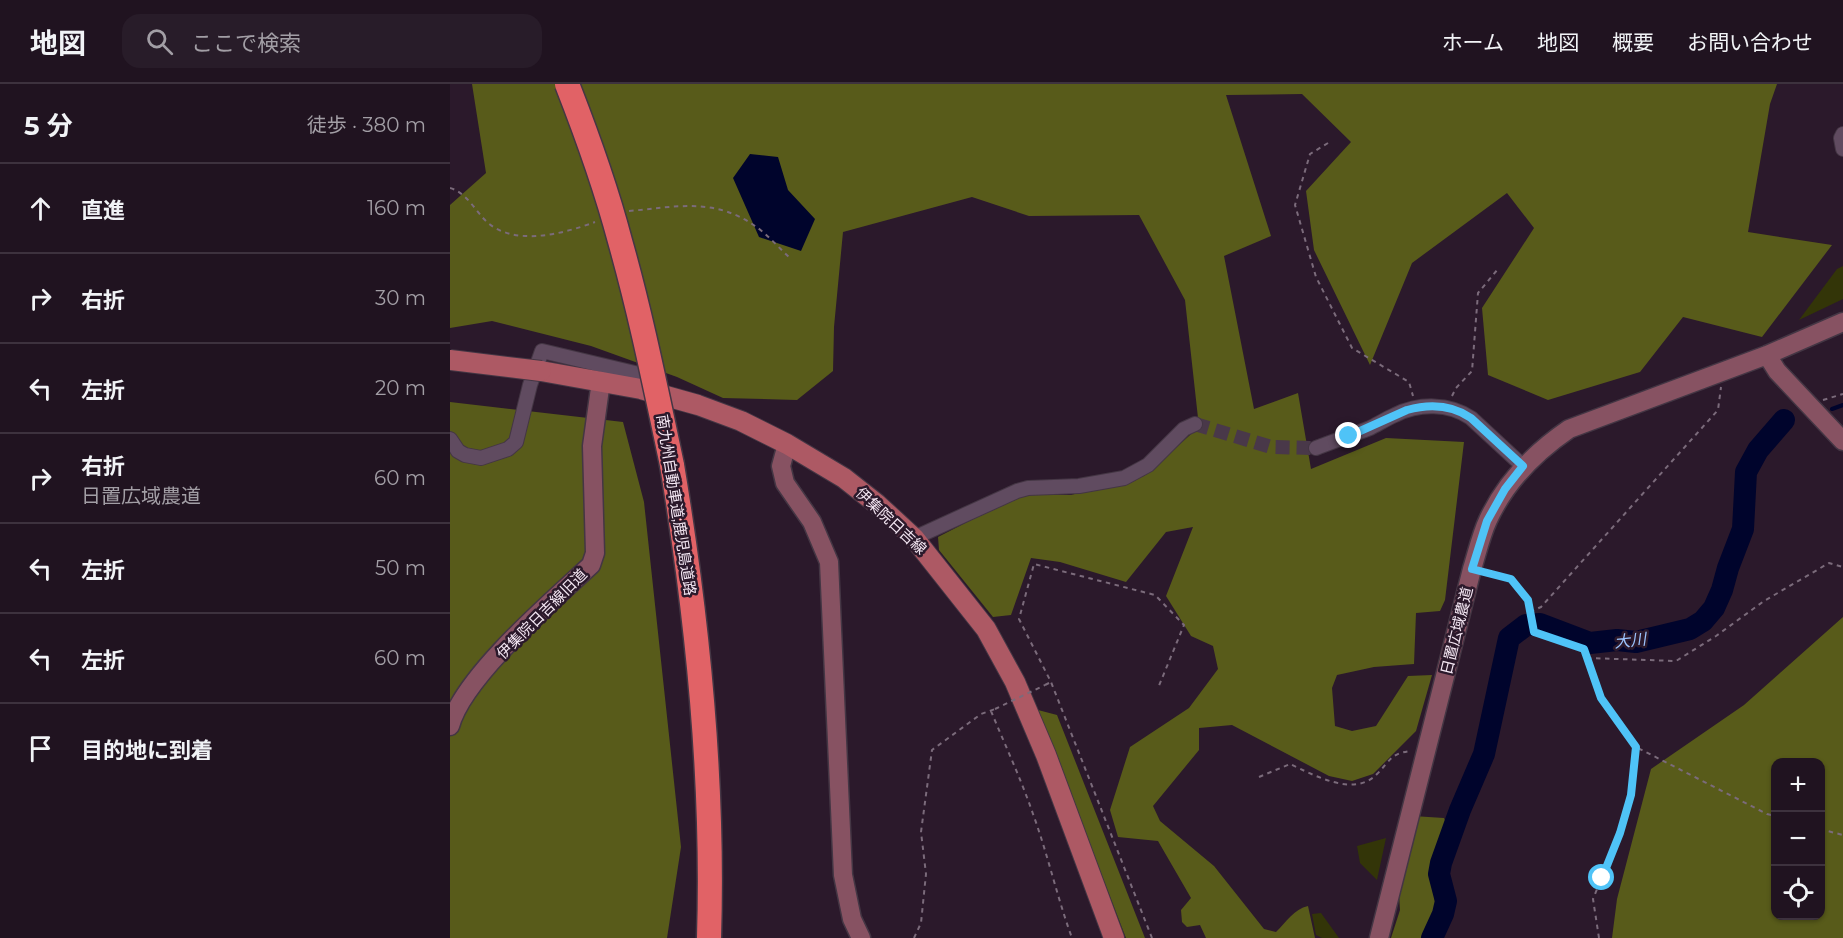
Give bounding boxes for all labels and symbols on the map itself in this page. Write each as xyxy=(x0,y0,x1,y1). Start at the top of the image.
street label: 南九州自動車道;鹿児島道路 xyxy=(653,413,700,597)
route end xyxy=(1335,422,1361,448)
street label: 伊集院日吉線 xyxy=(852,483,931,558)
street label: 伊集院日吉線旧道 xyxy=(492,564,591,663)
street label: 日置広域農道 xyxy=(1436,585,1477,677)
water label: 大川 xyxy=(1613,629,1649,652)
route start xyxy=(1588,864,1614,890)

